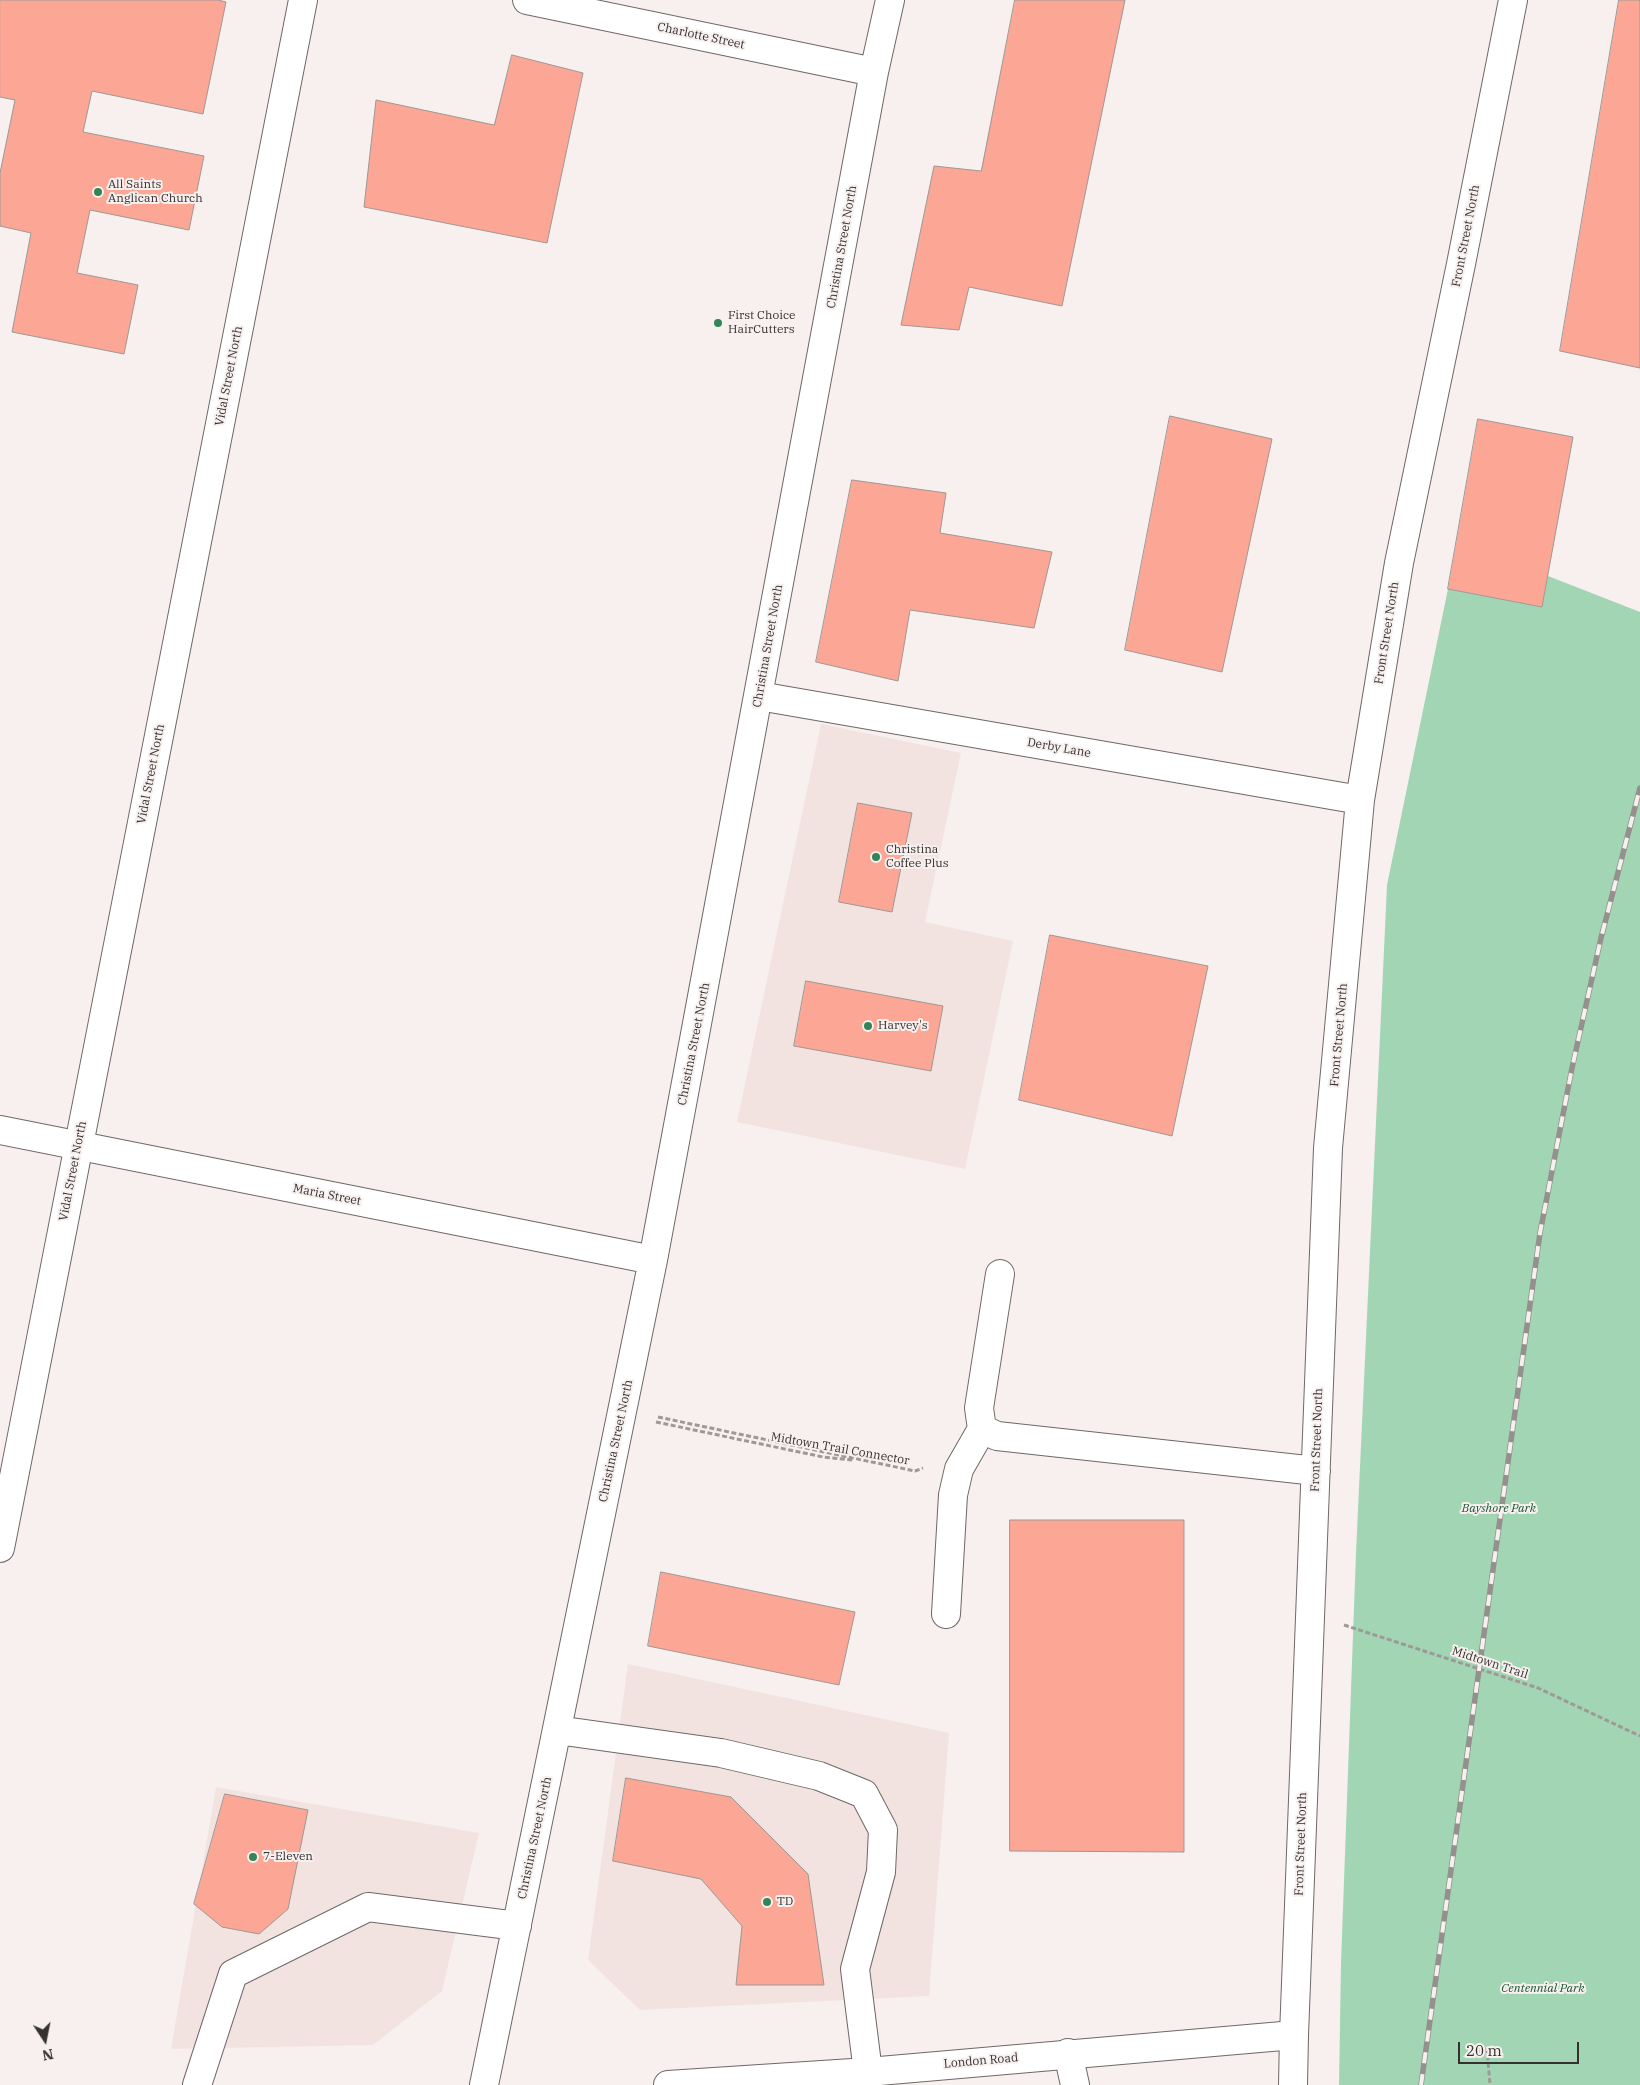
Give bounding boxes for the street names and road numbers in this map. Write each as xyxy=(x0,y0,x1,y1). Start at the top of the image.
street label: Charlotte Street xyxy=(656,20,746,52)
street label: Christina Street North xyxy=(824,184,860,310)
street label: Front Street North xyxy=(1449,184,1483,288)
street label: Vidal Street North xyxy=(212,325,246,427)
street label: Front Street North xyxy=(1372,581,1402,685)
street label: Christina Street North xyxy=(750,583,786,709)
street label: Vidal Street North xyxy=(134,723,168,825)
street label: Derby Lane xyxy=(1026,735,1092,761)
street label: Christina Street North xyxy=(675,981,713,1107)
street label: Front Street North xyxy=(1327,983,1351,1087)
street label: Vidal Street North xyxy=(56,1120,90,1222)
street label: Maria Street xyxy=(292,1181,362,1209)
street label: Christina Street North xyxy=(596,1378,636,1504)
street label: Front Street North xyxy=(1308,1388,1326,1492)
street label: Midtown Trail Connector xyxy=(770,1430,910,1468)
street label: Midtown Trail xyxy=(1450,1644,1530,1682)
street label: Christina Street North xyxy=(515,1775,555,1901)
street label: Front Street North xyxy=(1292,1792,1310,1896)
street label: London Road xyxy=(943,2051,1019,2071)

